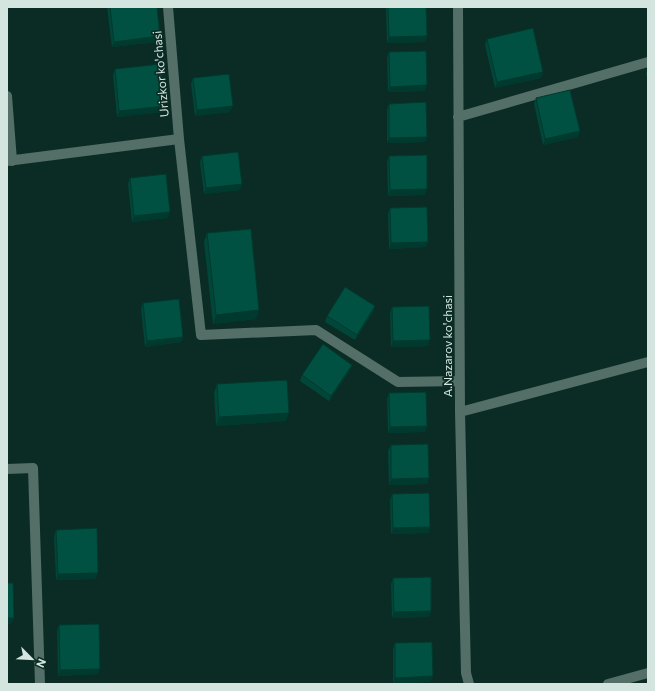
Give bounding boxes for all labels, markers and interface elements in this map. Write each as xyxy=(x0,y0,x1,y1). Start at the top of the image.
street label: Urizkor ko'chasi xyxy=(149,30,171,118)
street label: A.Nazarov ko'chasi xyxy=(440,295,454,397)
north arrow xyxy=(12,639,52,679)
text: N xyxy=(34,657,49,670)

